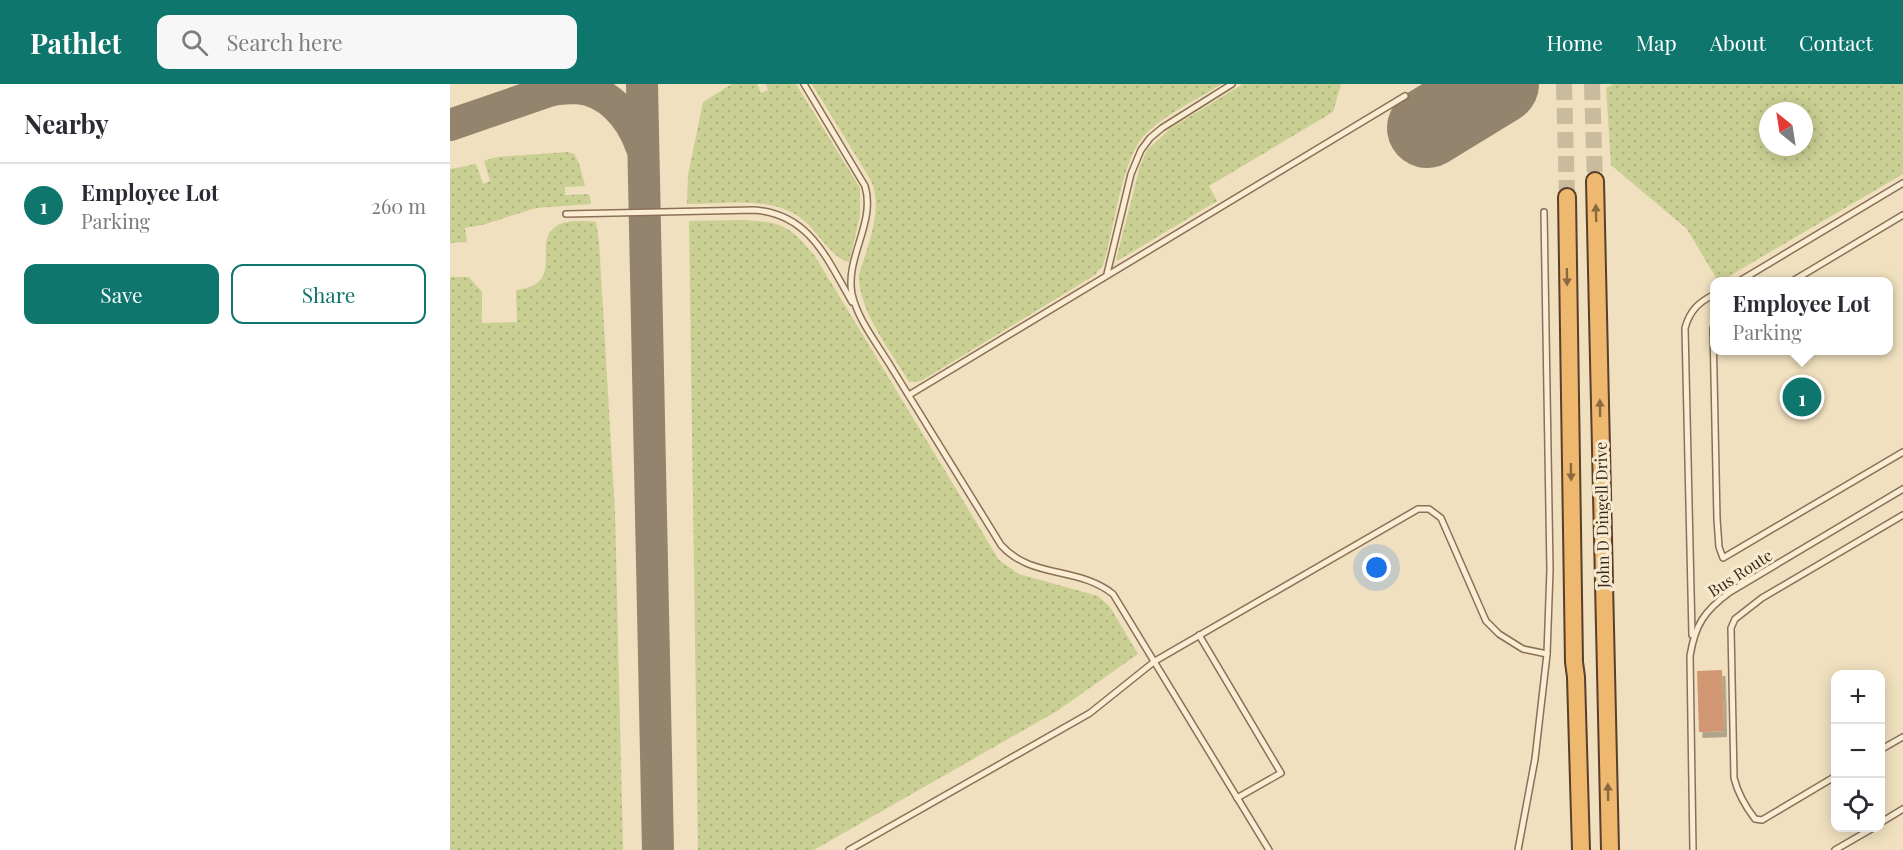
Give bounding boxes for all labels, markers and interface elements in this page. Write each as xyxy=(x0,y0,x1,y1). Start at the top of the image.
search box xyxy=(157,15,577,69)
text: Pathlet xyxy=(30,24,121,61)
icon: search xyxy=(178,26,211,59)
text: Search here xyxy=(226,27,343,57)
text: Home xyxy=(1547,28,1603,56)
text: Map xyxy=(1636,28,1677,56)
text: About xyxy=(1710,28,1766,56)
text: Contact xyxy=(1799,28,1873,56)
north arrow xyxy=(1759,102,1813,156)
text: Nearby xyxy=(24,106,109,141)
text: Employee Lot xyxy=(81,177,219,207)
text: 1 xyxy=(40,192,47,219)
text: 260 m xyxy=(371,192,426,219)
one-way arrow xyxy=(1591,203,1600,222)
text: Parking xyxy=(81,207,150,234)
button: Save xyxy=(24,264,219,324)
button: Share xyxy=(231,264,426,324)
one-way arrow xyxy=(1563,267,1572,286)
popup xyxy=(1710,277,1893,355)
text: Employee Lot xyxy=(1733,288,1870,318)
text: Parking xyxy=(1733,318,1802,345)
pin: 1 xyxy=(1782,374,1822,420)
one-way arrow xyxy=(1595,398,1605,417)
street label: John D Dingell Drive xyxy=(1590,442,1613,589)
one-way arrow xyxy=(1566,462,1575,481)
street label: Bus Route xyxy=(1704,544,1776,601)
your location xyxy=(1362,553,1391,582)
map controls xyxy=(1831,670,1885,832)
button: + xyxy=(1831,670,1885,724)
button: − xyxy=(1831,724,1885,778)
button: locate xyxy=(1831,778,1885,832)
one-way arrow xyxy=(1604,782,1613,801)

